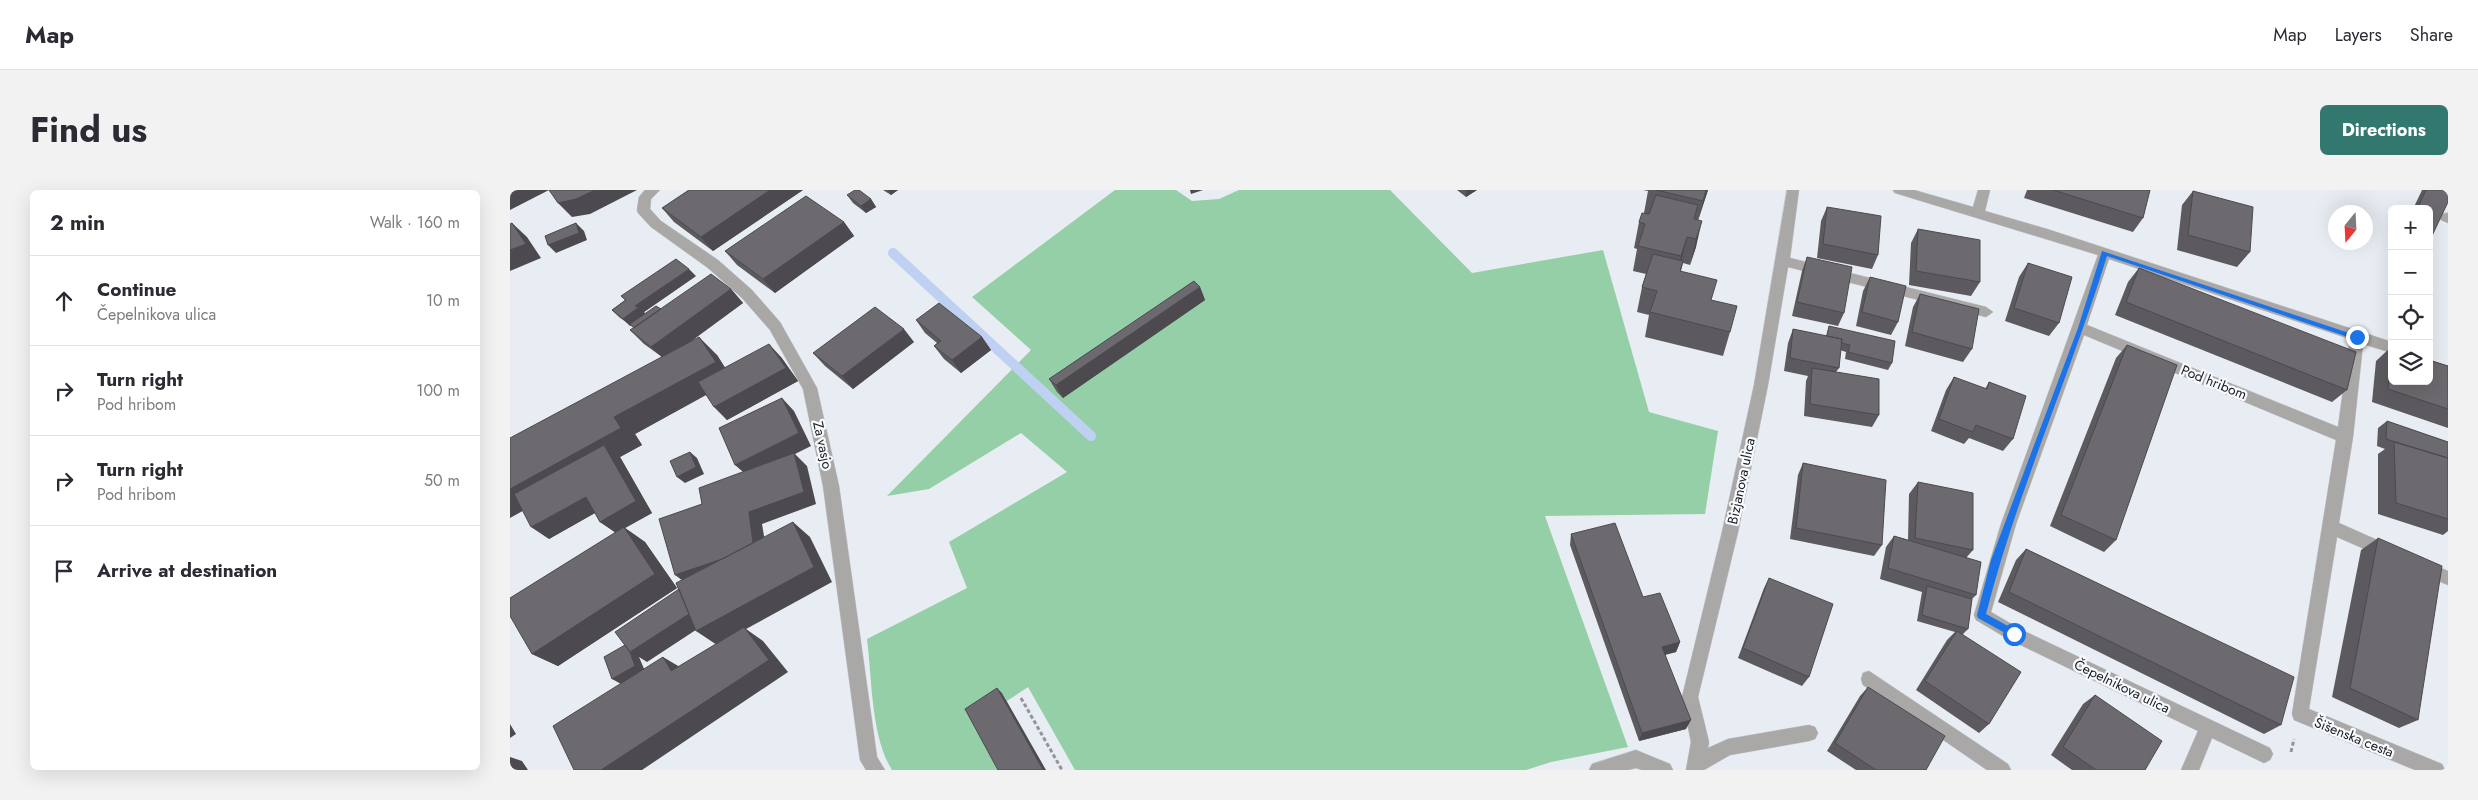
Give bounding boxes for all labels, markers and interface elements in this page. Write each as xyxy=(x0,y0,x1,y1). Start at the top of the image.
text: Map xyxy=(25,17,74,52)
text: Map xyxy=(2273,22,2307,48)
text: Layers xyxy=(2335,22,2382,48)
text: Share xyxy=(2410,22,2453,48)
text: Find us xyxy=(30,105,147,155)
button: Directions xyxy=(2320,105,2448,155)
north arrow xyxy=(2328,205,2373,250)
map controls xyxy=(2388,205,2433,385)
button: + xyxy=(2388,205,2433,250)
text: 2 min xyxy=(50,208,105,238)
text: Walk · 160 m xyxy=(370,211,460,234)
button: − xyxy=(2388,250,2433,295)
text: Continue xyxy=(97,276,176,303)
icon: ahead xyxy=(50,287,78,315)
text: 10 m xyxy=(426,289,460,312)
button: locate xyxy=(2388,295,2433,340)
text: Čepelnikova ulica xyxy=(97,303,216,326)
route end xyxy=(2346,326,2369,349)
button: layers xyxy=(2388,340,2433,385)
street label: Pod hribom xyxy=(2178,360,2250,404)
text: Turn right xyxy=(97,366,183,393)
icon: right xyxy=(50,377,78,405)
text: 100 m xyxy=(416,379,460,402)
text: Pod hribom xyxy=(97,393,176,416)
street label: Za vasjo xyxy=(808,419,838,471)
street label: Bizjanova ulica xyxy=(1722,436,1760,526)
text: Turn right xyxy=(97,456,183,483)
icon: right xyxy=(50,467,78,495)
text: 50 m xyxy=(424,469,460,492)
text: Pod hribom xyxy=(97,483,176,506)
icon: arrive xyxy=(50,557,78,585)
text: Arrive at destination xyxy=(97,557,277,584)
route start xyxy=(2003,623,2026,646)
street label: Čepelnikova ulica xyxy=(2071,654,2173,718)
street label: Šišenska cesta xyxy=(2311,712,2397,762)

